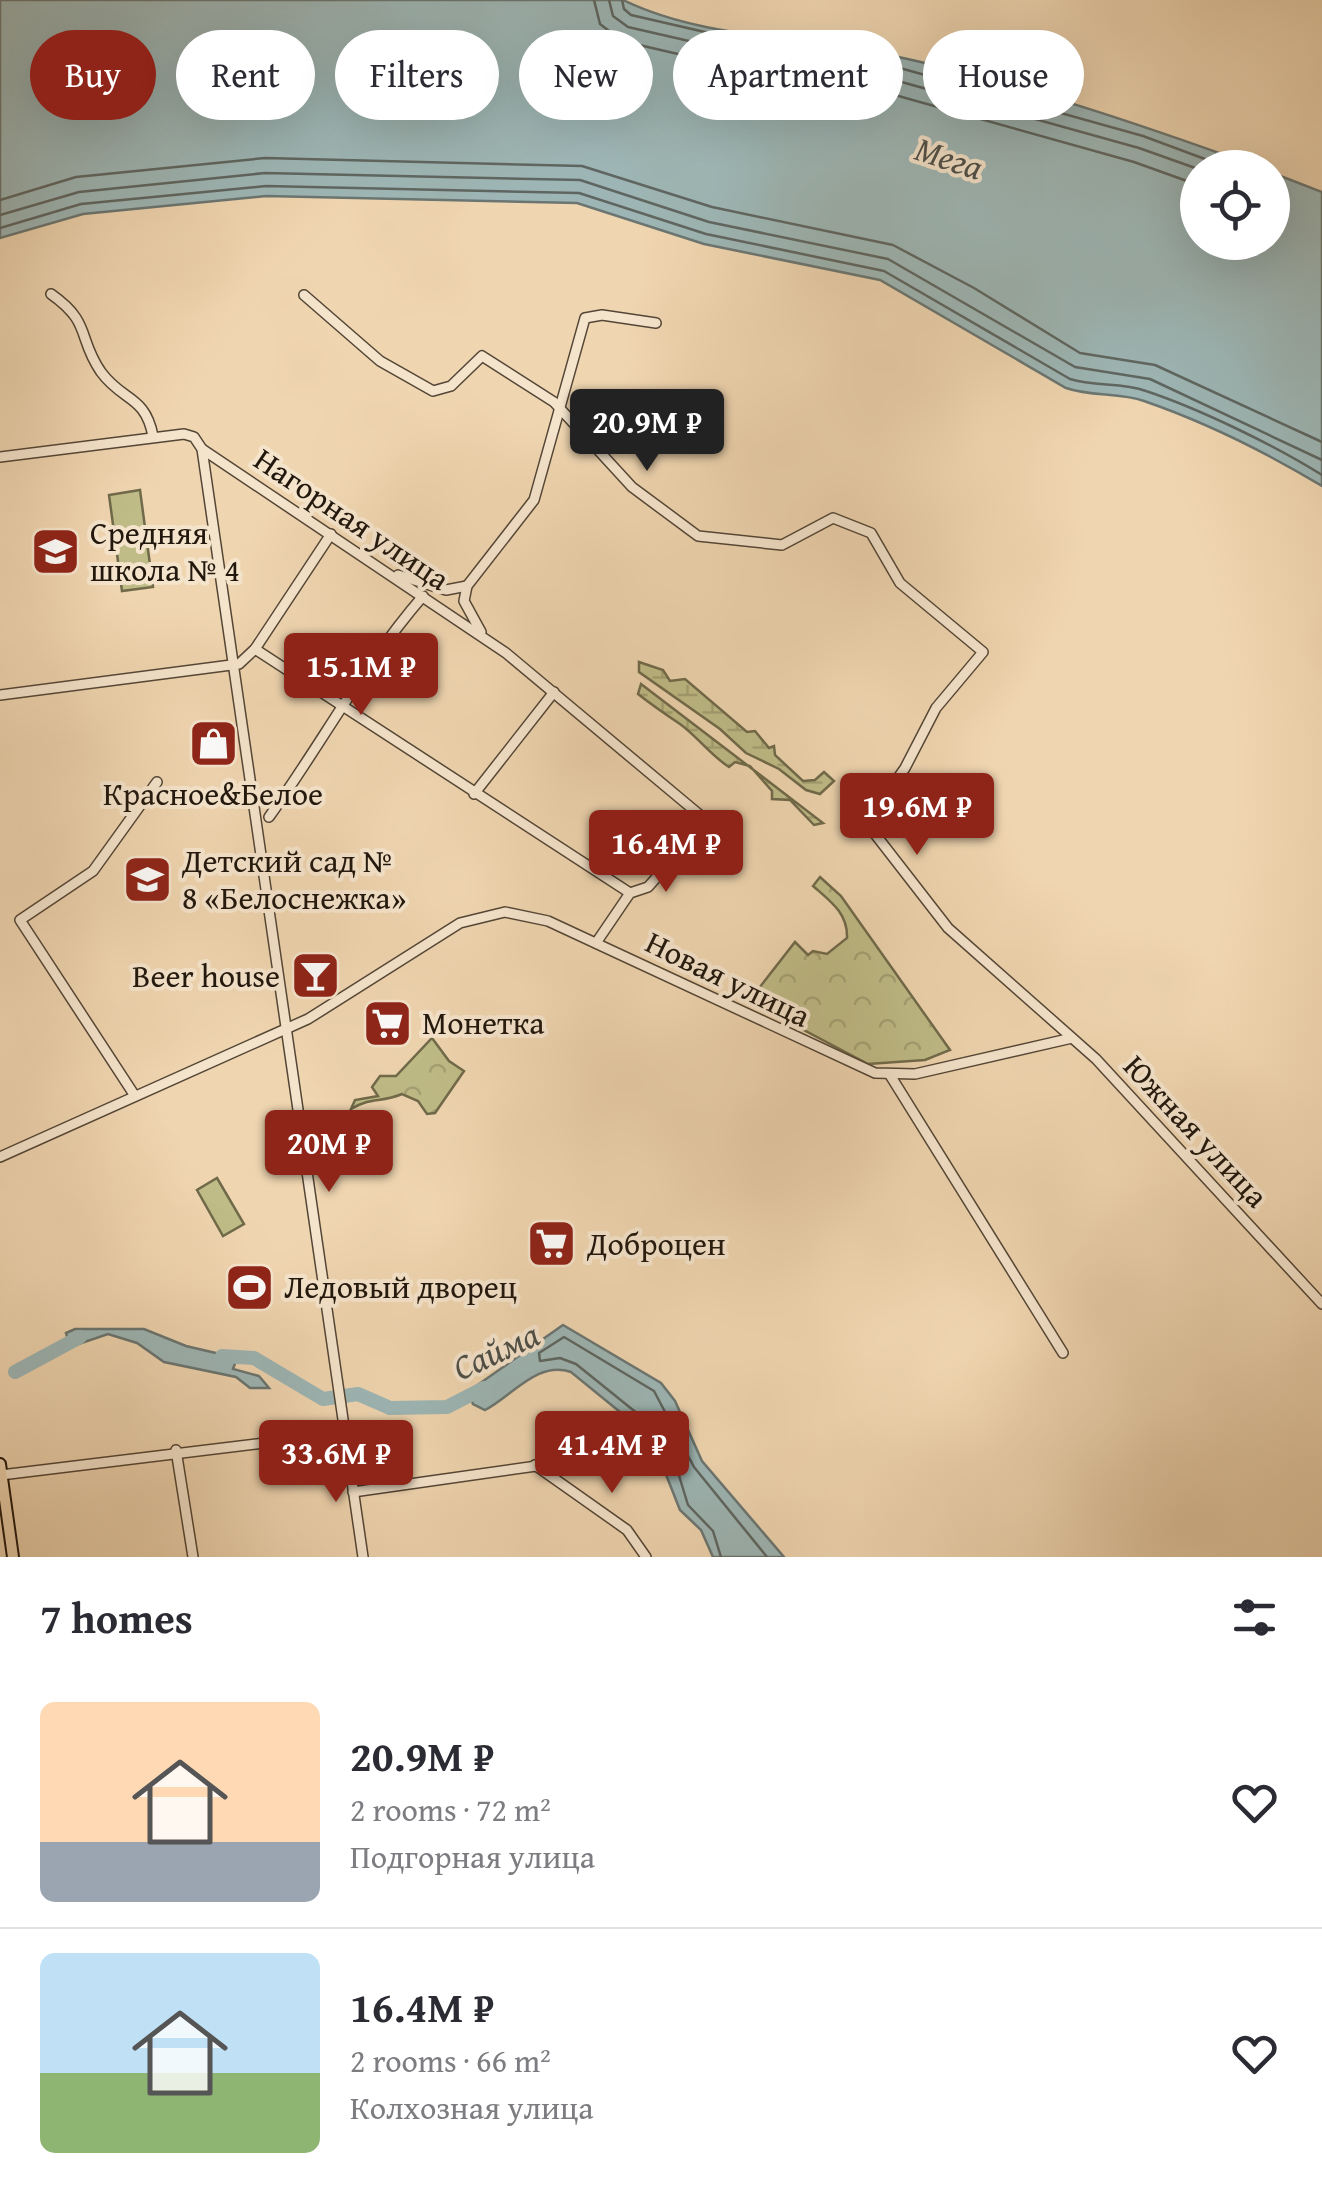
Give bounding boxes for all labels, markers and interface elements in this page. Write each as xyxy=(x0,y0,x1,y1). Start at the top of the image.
chip: Buy xyxy=(30,30,156,120)
chip: Rent xyxy=(176,30,315,120)
chip: Filters xyxy=(335,30,499,120)
chip: New xyxy=(519,30,653,120)
chip: Apartment xyxy=(673,30,903,120)
chip: House xyxy=(923,30,1084,120)
water label: Мега xyxy=(909,123,989,192)
map controls xyxy=(1180,150,1290,260)
button: locate xyxy=(1180,150,1290,260)
pin: 20.9M ₽ xyxy=(555,389,739,474)
text: 20.9M ₽ xyxy=(592,398,702,445)
street label: Нагорная улица xyxy=(245,436,460,602)
place label: Средняя школа № 4 xyxy=(90,509,240,593)
school or university icon: Средняя школа № 4 xyxy=(29,525,81,577)
pin: 15.1M ₽ xyxy=(269,633,453,718)
text: 15.1M ₽ xyxy=(306,642,416,689)
shop icon: Красное&Белое xyxy=(187,718,239,770)
place label: Красное&Белое xyxy=(103,770,323,817)
pin: 19.6M ₽ xyxy=(825,773,1009,858)
text: 19.6M ₽ xyxy=(862,782,972,829)
pin: 16.4M ₽ xyxy=(574,810,758,895)
text: 16.4M ₽ xyxy=(611,819,721,866)
place label: Детский сад № 8 «Белоснежка» xyxy=(181,837,406,921)
school or university icon: Детский сад № 8 «Белоснежка» xyxy=(121,853,173,905)
street label: Новая улица xyxy=(638,918,819,1039)
bar icon: Beer house xyxy=(289,950,341,1002)
place label: Beer house xyxy=(132,952,280,999)
supermarket icon: Монетка xyxy=(361,997,413,1049)
place label: Монетка xyxy=(422,999,545,1046)
street label: Южная улица xyxy=(1113,1044,1280,1218)
pin: 20M ₽ xyxy=(259,1110,399,1195)
text: 20M ₽ xyxy=(287,1119,371,1166)
supermarket icon: Доброцен xyxy=(526,1218,578,1270)
place label: Доброцен xyxy=(586,1220,726,1267)
sports icon: Ледовый дворец xyxy=(223,1261,275,1313)
place label: Ледовый дворец xyxy=(284,1263,517,1310)
water label: Сайма xyxy=(444,1308,547,1393)
pin: 41.4M ₽ xyxy=(520,1411,704,1496)
pin: 33.6M ₽ xyxy=(244,1420,428,1505)
text: 41.4M ₽ xyxy=(557,1420,667,1467)
text: 33.6M ₽ xyxy=(281,1429,391,1476)
text: 7 homes xyxy=(40,1587,193,1648)
icon: filters xyxy=(1227,1590,1282,1645)
text: 20.9M ₽ xyxy=(350,1725,494,1786)
icon: home xyxy=(120,1742,240,1862)
icon: heart xyxy=(1227,1775,1282,1830)
text: 2 rooms · 72 m² xyxy=(350,1786,551,1833)
text: Подгорная улица xyxy=(350,1833,595,1880)
text: 16.4M ₽ xyxy=(350,1976,494,2037)
icon: home xyxy=(120,1993,240,2113)
icon: heart xyxy=(1227,2026,1282,2081)
text: 2 rooms · 66 m² xyxy=(350,2037,551,2084)
text: Колхозная улица xyxy=(350,2084,594,2131)

